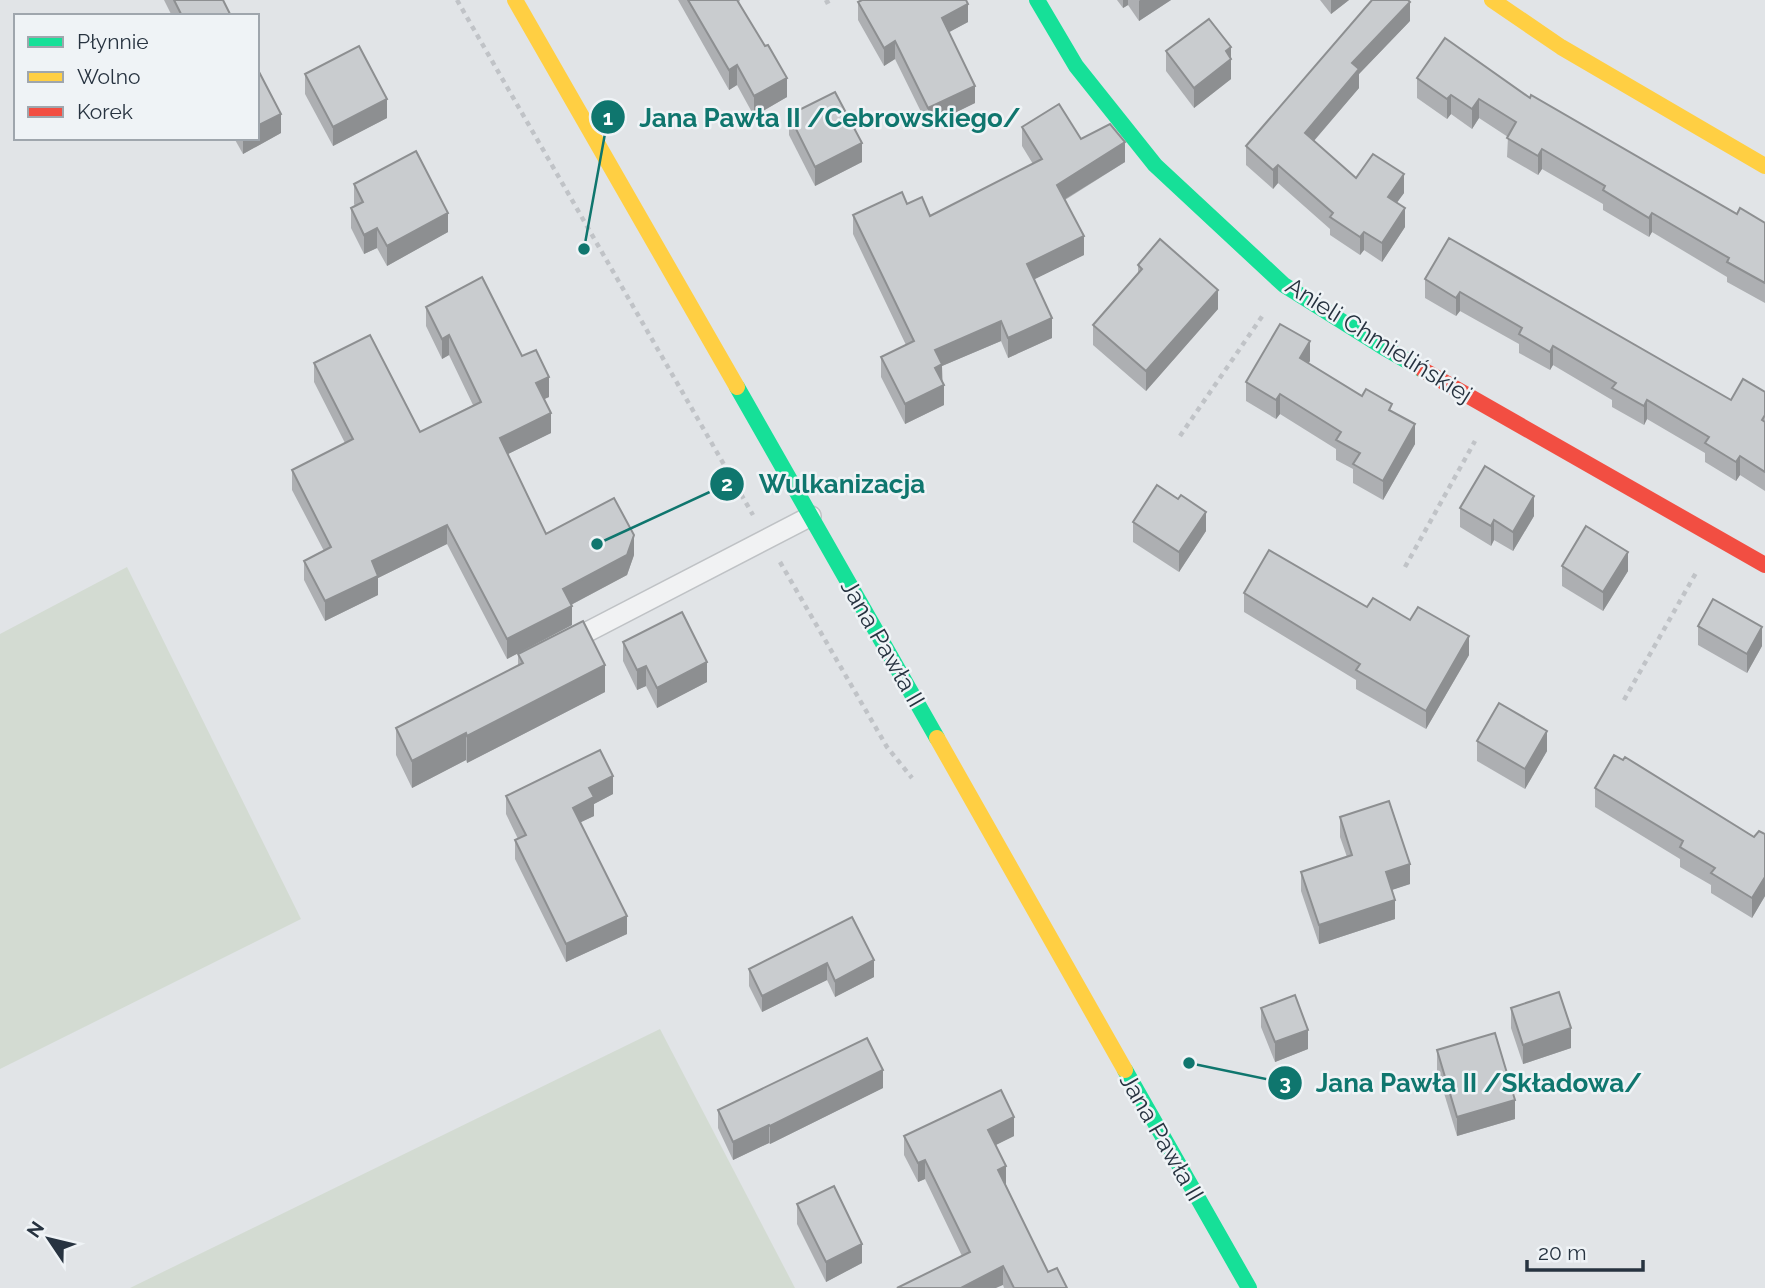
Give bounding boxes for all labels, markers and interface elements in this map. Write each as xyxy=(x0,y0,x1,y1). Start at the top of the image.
legend xyxy=(14,14,259,140)
text: Płynnie xyxy=(77,29,149,54)
text: Wolno xyxy=(77,64,141,89)
callout: Jana Pawła II /Cebrowskiego/ xyxy=(590,94,1035,141)
text: Korek xyxy=(77,99,133,124)
text: Jana Pawła II /Cebrowskiego/ xyxy=(639,103,1021,133)
text: 1 xyxy=(603,105,613,130)
street label: Anieli Chmielińskiej xyxy=(1281,271,1477,409)
callout: Wulkanizacja xyxy=(709,460,939,507)
text: Wulkanizacja xyxy=(759,469,925,499)
text: 2 xyxy=(721,471,733,496)
street label: Jana Pawła II xyxy=(835,574,931,712)
callout: Jana Pawła II /Składowa/ xyxy=(1267,1059,1657,1106)
street label: Jana Pawła II xyxy=(1114,1068,1210,1206)
text: Jana Pawła II /Składowa/ xyxy=(1316,1068,1642,1098)
text: 3 xyxy=(1279,1070,1291,1095)
north arrow xyxy=(14,1204,84,1274)
text: N xyxy=(22,1217,48,1241)
scale bar xyxy=(1527,1228,1642,1272)
text: 20 m xyxy=(1538,1240,1586,1265)

